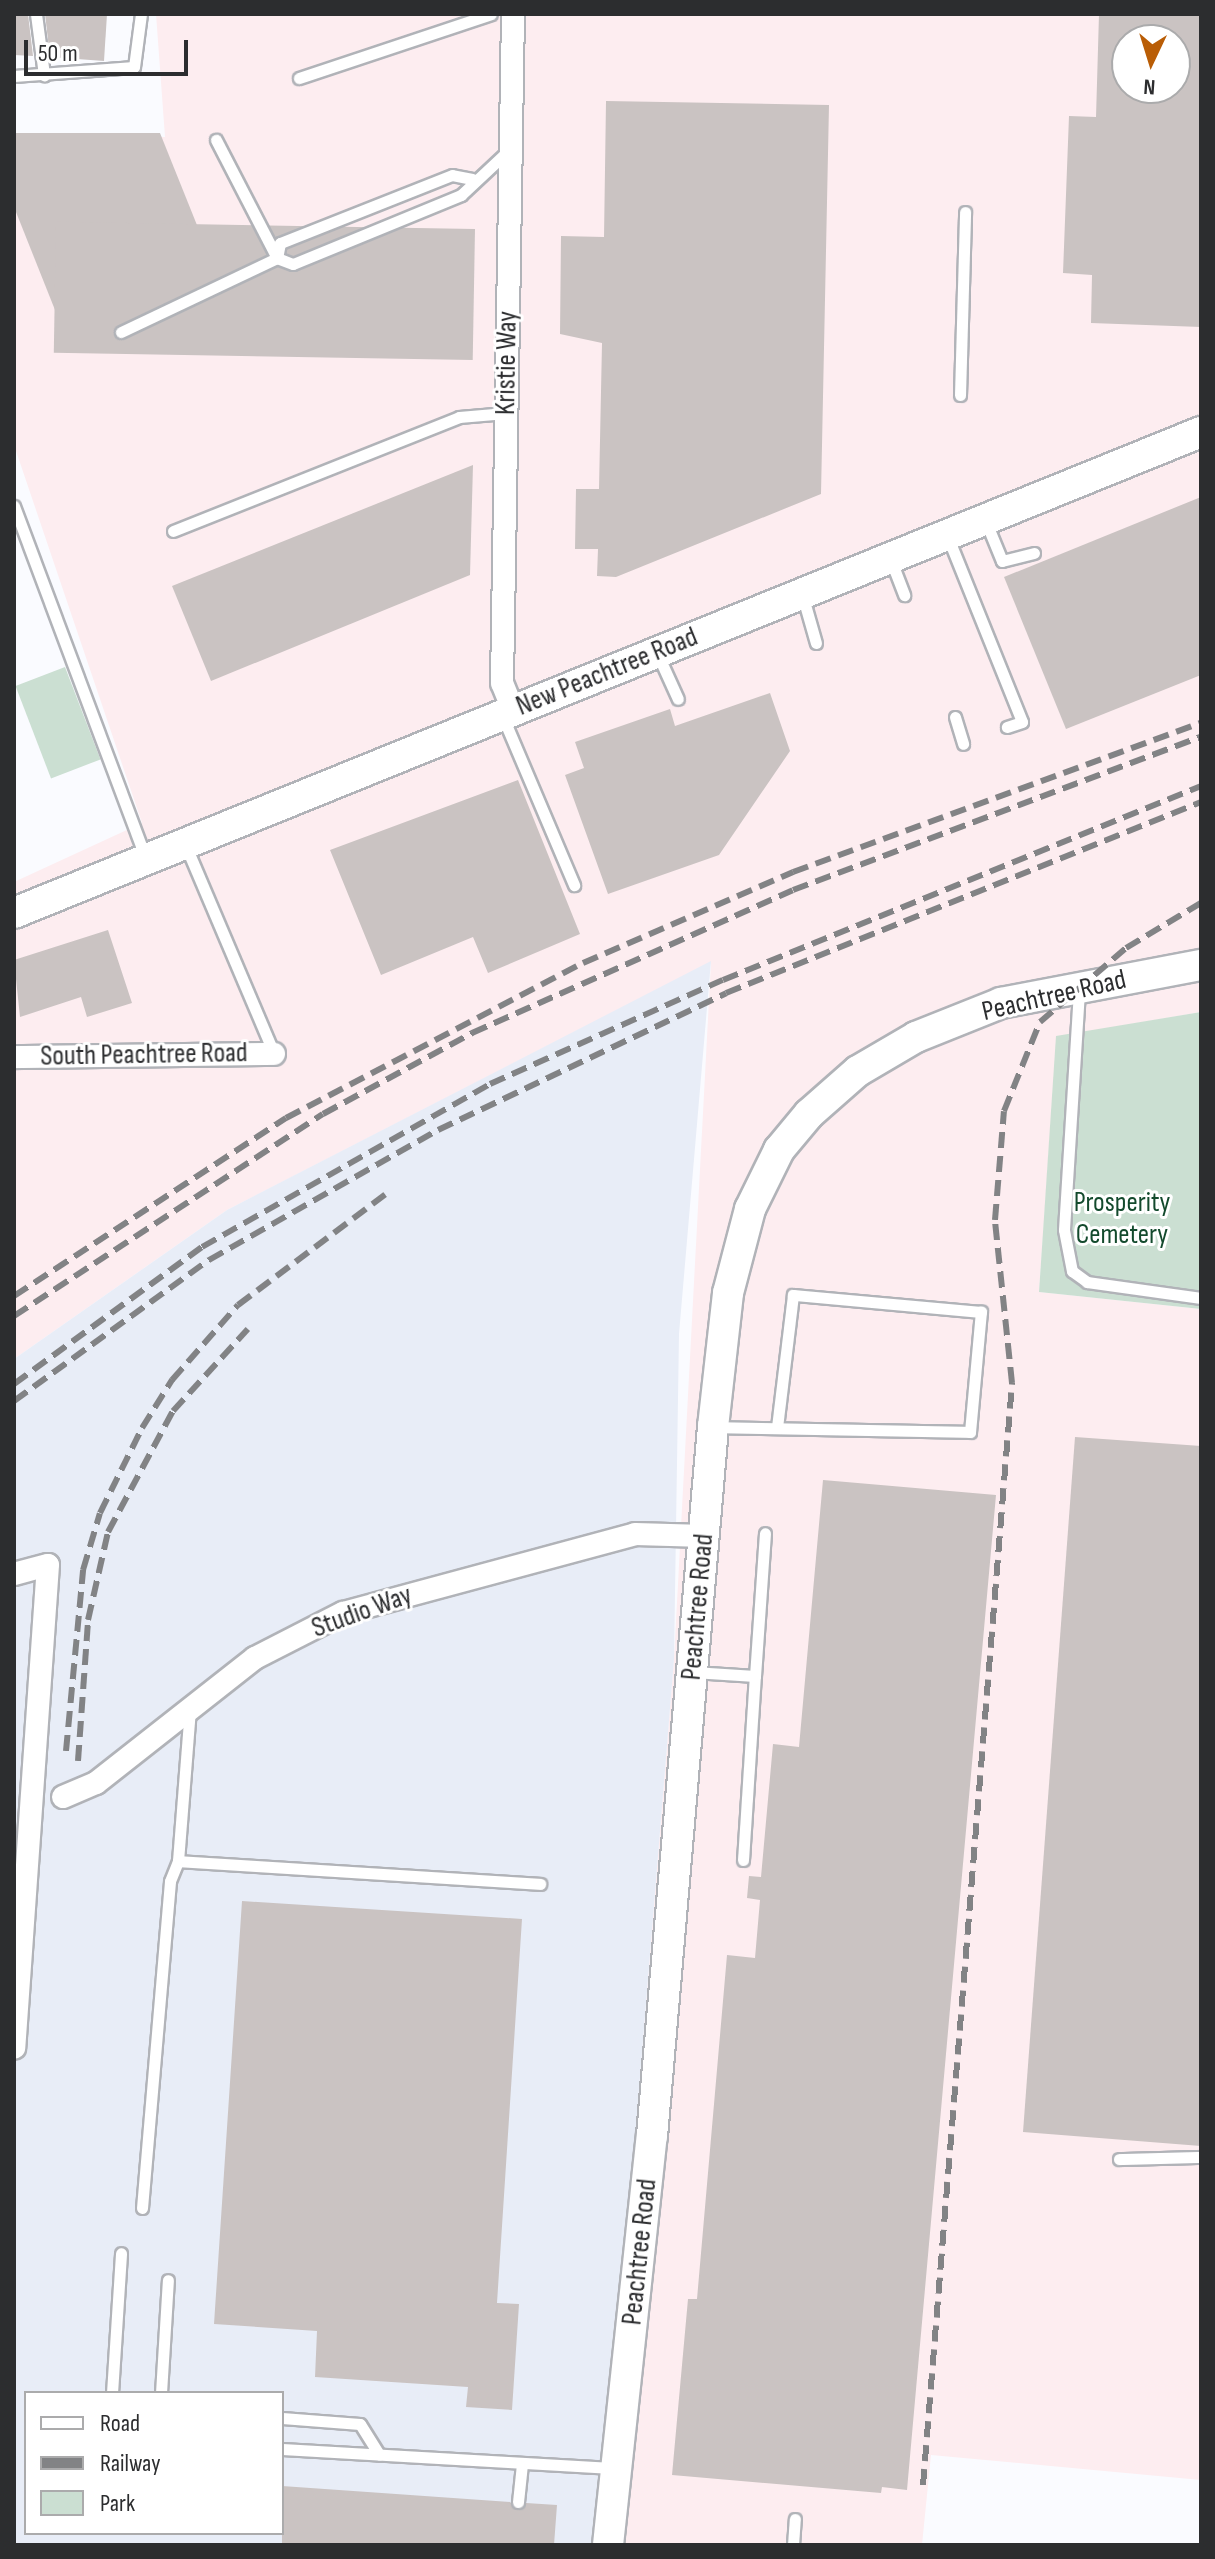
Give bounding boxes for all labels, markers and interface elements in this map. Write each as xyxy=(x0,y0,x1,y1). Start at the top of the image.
scale bar xyxy=(28,24,192,74)
north arrow xyxy=(1111,24,1191,104)
text: 50 m xyxy=(38,39,78,68)
text: N xyxy=(1143,73,1156,100)
street label: Kristie Way xyxy=(489,311,525,415)
street label: New Peachtree Road xyxy=(511,620,703,724)
street label: Peachtree Road xyxy=(979,963,1129,1029)
street label: South Peachtree Road xyxy=(40,1036,248,1074)
park label: Prosperity Cemetery xyxy=(1074,1186,1170,1252)
street label: Peachtree Road xyxy=(675,1532,721,1682)
street label: Studio Way xyxy=(307,1578,417,1646)
street label: Peachtree Road xyxy=(616,2177,664,2327)
legend xyxy=(24,2391,284,2535)
text: Road xyxy=(100,2409,140,2438)
text: Railway xyxy=(100,2449,160,2478)
text: Park xyxy=(100,2489,135,2518)

